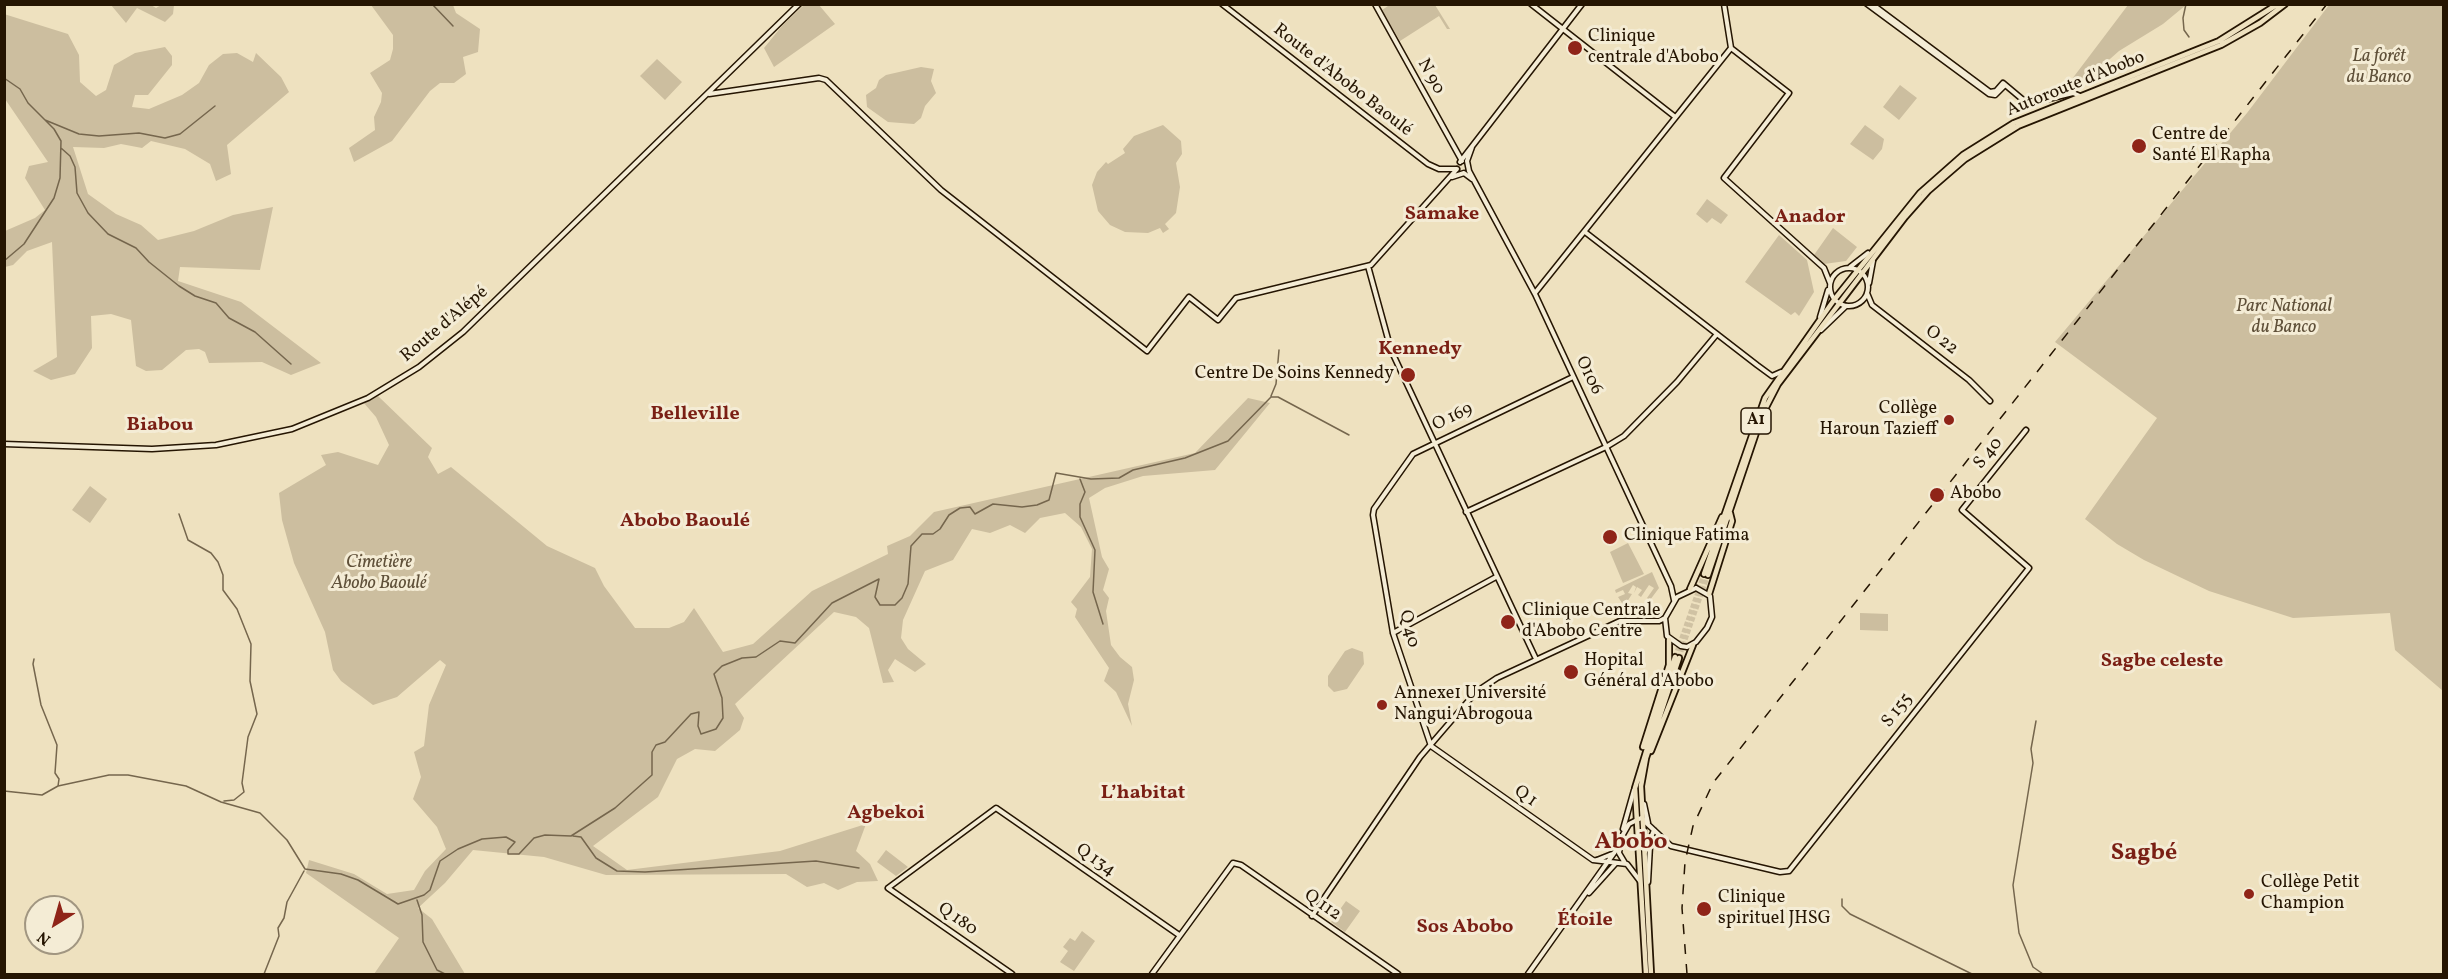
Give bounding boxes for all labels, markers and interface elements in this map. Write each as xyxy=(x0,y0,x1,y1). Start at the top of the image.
street label: Route d'Abobo Baoulé xyxy=(1268,20,1416,142)
place label: Clinique centrale d'Abobo xyxy=(1588,27,1719,70)
marker: Clinique centrale d'Abobo xyxy=(1566,39,1584,57)
street label: Autoroute d'Abobo xyxy=(2004,47,2148,123)
park label: La forêt du Banco xyxy=(2347,47,2411,90)
street label: N 90 xyxy=(1411,55,1449,99)
place label: Centre de Santé El Rapha xyxy=(2152,125,2271,168)
marker: Centre de Santé El Rapha xyxy=(2130,137,2148,155)
district label: Samake xyxy=(1405,203,1479,227)
district label: Anador xyxy=(1774,206,1846,230)
street label: Route d'Alépé xyxy=(397,282,493,368)
park label: Parc National du Banco xyxy=(2236,297,2332,340)
street label: O 22 xyxy=(1920,321,1962,361)
district label: Kennedy xyxy=(1378,338,1462,362)
street label: O106 xyxy=(1569,353,1607,399)
place label: Centre De Soins Kennedy xyxy=(1195,364,1394,386)
marker: Centre De Soins Kennedy xyxy=(1399,366,1417,384)
street label: O 169 xyxy=(1429,399,1477,437)
place label: Collège Haroun Tazieff xyxy=(1820,399,1937,442)
district label: Belleville xyxy=(650,403,740,427)
road number: A1 xyxy=(1741,408,1771,434)
marker: Collège Haroun Tazieff xyxy=(1942,413,1956,427)
district label: Biabou xyxy=(126,414,194,438)
street label: S 40 xyxy=(1970,434,2008,474)
place label: Abobo xyxy=(1950,484,2001,506)
marker: Abobo xyxy=(1928,486,1946,504)
district label: Abobo Baoulé xyxy=(620,510,750,534)
place label: Clinique Fatima xyxy=(1624,526,1749,548)
marker: Clinique Fatima xyxy=(1601,528,1619,546)
park label: Cimetière Abobo Baoulé xyxy=(331,553,427,596)
place label: Clinique Centrale d'Abobo Centre xyxy=(1522,601,1661,644)
street label: Q 40 xyxy=(1393,608,1423,650)
marker: Clinique Centrale d'Abobo Centre xyxy=(1499,613,1517,631)
district label: Sagbe celeste xyxy=(2101,650,2223,674)
place label: Hopital Général d'Abobo xyxy=(1584,651,1714,694)
marker: Hopital Général d'Abobo xyxy=(1562,663,1580,681)
place label: Annexe1 Université Nangui Abrogoua xyxy=(1394,684,1546,726)
street label: S 155 xyxy=(1878,689,1918,733)
marker: Annexe1 Université Nangui Abrogoua xyxy=(1375,698,1389,712)
street label: Q 1 xyxy=(1509,781,1541,813)
district label: L’habitat xyxy=(1101,782,1185,806)
district label: Agbekoi xyxy=(847,802,925,826)
district label: Abobo xyxy=(1594,830,1668,858)
street label: Q 134 xyxy=(1071,840,1119,882)
district label: Sagbé xyxy=(2111,841,2177,869)
place label: Collège Petit Champion xyxy=(2261,873,2359,916)
street label: Q 112 xyxy=(1299,886,1345,926)
marker: Collège Petit Champion xyxy=(2242,887,2256,901)
place label: Clinique spirituel JHSG xyxy=(1718,888,1831,930)
north arrow xyxy=(24,895,84,955)
street label: Q 180 xyxy=(933,899,981,941)
marker: Clinique spirituel JHSG xyxy=(1695,900,1713,918)
district label: Étoile xyxy=(1557,909,1613,933)
district label: Sos Abobo xyxy=(1417,916,1513,940)
text: N xyxy=(33,925,56,950)

